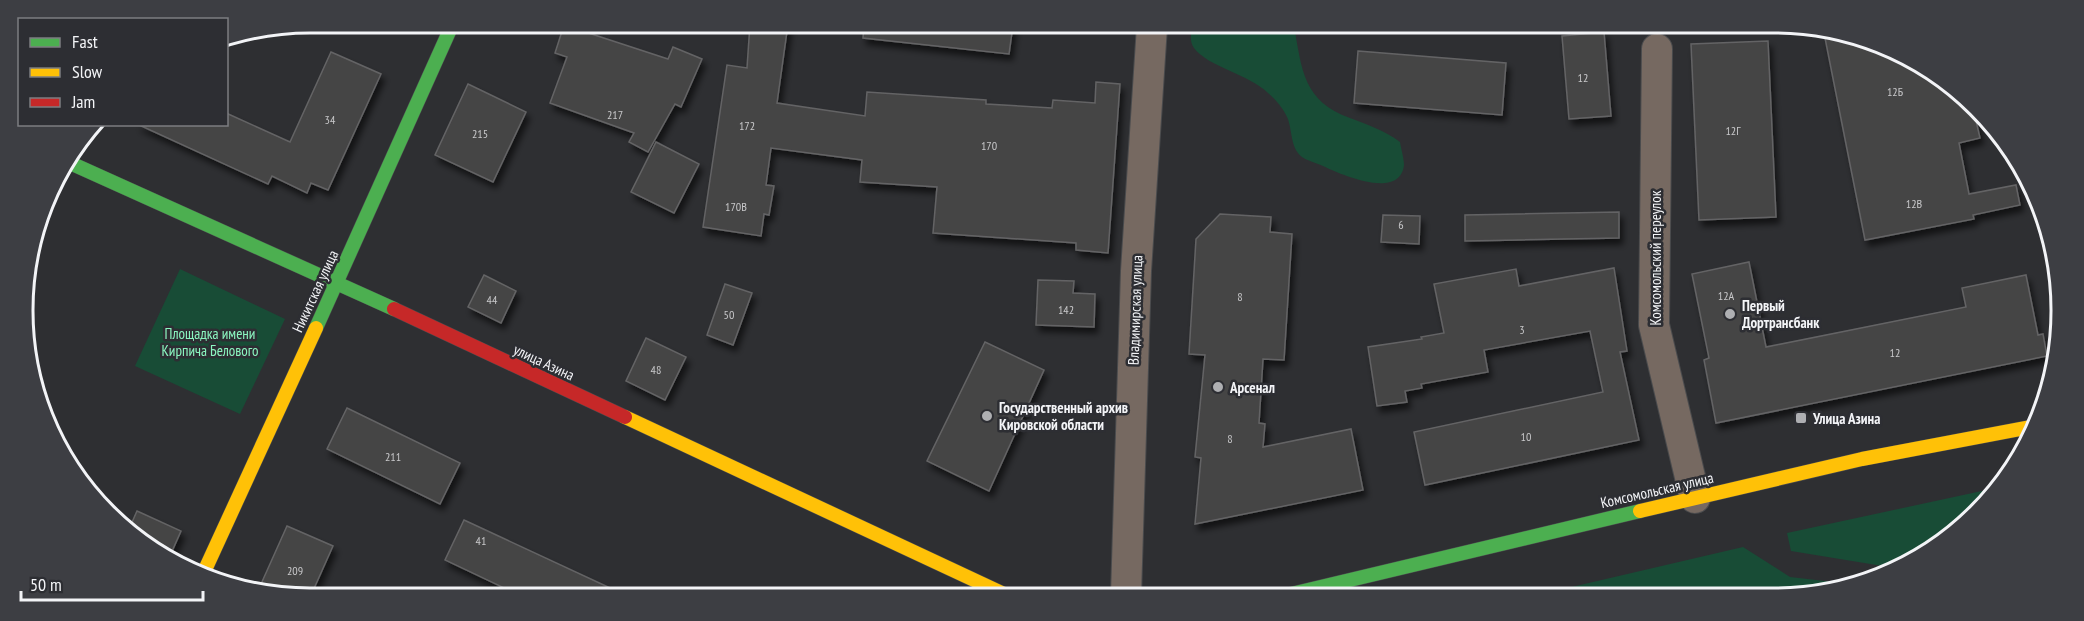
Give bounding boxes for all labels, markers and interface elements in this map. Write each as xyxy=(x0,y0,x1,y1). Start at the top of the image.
legend xyxy=(18,18,228,126)
text: Fast xyxy=(72,30,98,53)
text: Slow xyxy=(72,60,103,83)
house number: 12 xyxy=(1578,70,1588,85)
house number: 12Б xyxy=(1887,84,1903,99)
text: Jam xyxy=(71,90,95,113)
house number: 217 xyxy=(607,107,623,122)
house number: 34 xyxy=(325,112,336,127)
house number: 172 xyxy=(739,118,755,133)
house number: 12Г xyxy=(1725,123,1741,138)
house number: 215 xyxy=(472,126,488,141)
house number: 170 xyxy=(981,138,997,153)
street label: Комсомольский переулок xyxy=(1646,190,1665,326)
house number: 12В xyxy=(1906,196,1923,211)
house number: 170В xyxy=(725,199,747,214)
house number: 6 xyxy=(1398,217,1404,232)
street label: Никитская улица xyxy=(288,247,342,335)
street label: Владимирская улица xyxy=(1124,255,1146,365)
house number: 12А xyxy=(1718,288,1735,303)
house number: 8 xyxy=(1237,289,1243,304)
house number: 44 xyxy=(487,292,498,307)
place label: Первый Дортрансбанк xyxy=(1742,296,1820,332)
house number: 142 xyxy=(1058,302,1074,317)
house number: 50 xyxy=(724,307,734,322)
marker: Первый Дортрансбанк xyxy=(1723,307,1737,321)
house number: 3 xyxy=(1519,322,1525,337)
park label: Площадка имени Кирпича Белового xyxy=(161,324,259,360)
street label: улица Азина xyxy=(511,340,577,384)
house number: 12 xyxy=(1890,345,1900,360)
house number: 48 xyxy=(651,362,661,377)
place label: Арсенал xyxy=(1229,378,1275,397)
marker: Арсенал xyxy=(1211,380,1225,394)
place label: Государственный архив Кировской области xyxy=(999,398,1128,434)
marker: Государственный архив Кировской области xyxy=(980,409,994,423)
place label: Улица Азина xyxy=(1812,409,1880,428)
marker: Улица Азина xyxy=(1794,411,1808,425)
house number: 10 xyxy=(1521,429,1531,444)
house number: 8 xyxy=(1227,431,1233,446)
house number: 211 xyxy=(385,449,401,464)
street label: Комсомольская улица xyxy=(1599,468,1715,512)
house number: 41 xyxy=(476,533,486,548)
house number: 209 xyxy=(287,563,303,578)
scale bar xyxy=(21,564,202,602)
text: 50 m xyxy=(30,573,62,596)

